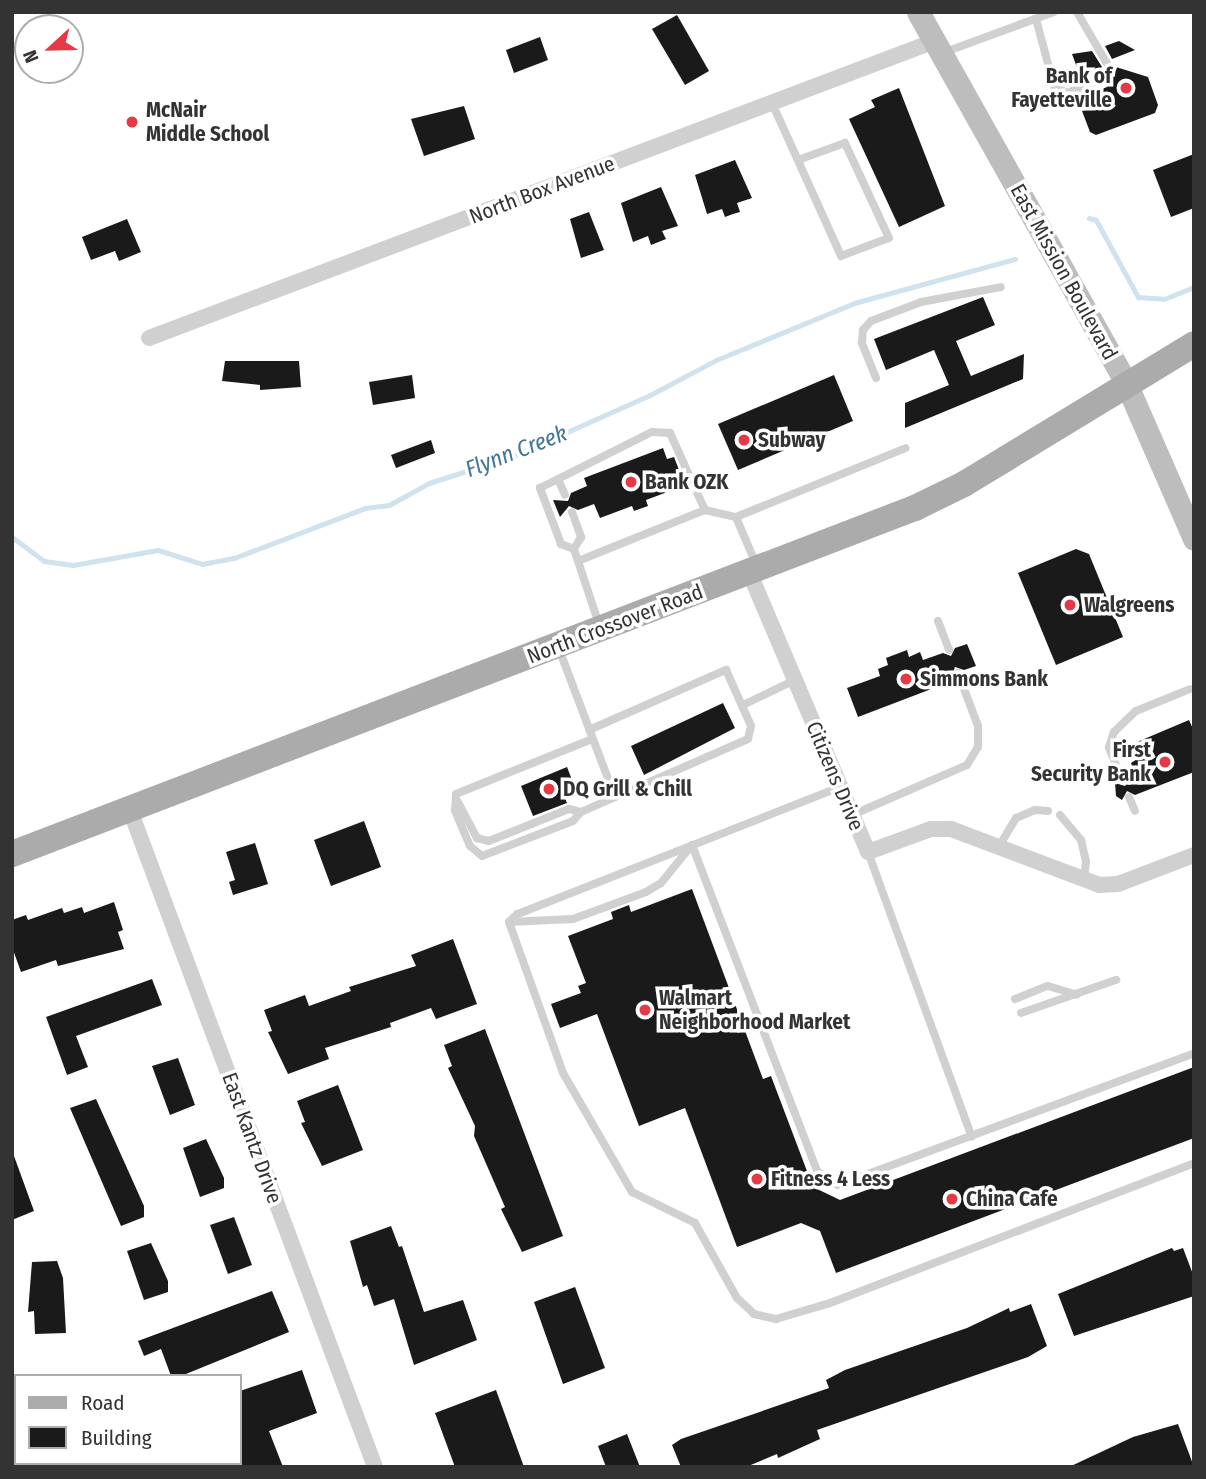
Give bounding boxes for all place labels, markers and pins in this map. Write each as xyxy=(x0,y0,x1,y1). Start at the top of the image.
place label: Bank of Fayetteville xyxy=(1011,63,1112,113)
marker: Bank of Fayetteville xyxy=(1118,80,1134,96)
place label: McNair Middle School xyxy=(146,97,269,147)
marker: McNair Middle School xyxy=(124,114,140,130)
place label: Subway xyxy=(758,427,825,453)
marker: Subway xyxy=(736,432,752,448)
place label: Bank OZK xyxy=(645,469,728,495)
marker: Bank OZK xyxy=(623,474,639,490)
place label: Walgreens xyxy=(1084,592,1175,618)
marker: Walgreens xyxy=(1062,597,1078,613)
place label: Simmons Bank xyxy=(920,666,1048,692)
marker: Simmons Bank xyxy=(898,671,914,687)
place label: First Security Bank xyxy=(1031,737,1151,787)
marker: First Security Bank xyxy=(1157,754,1173,770)
place label: DQ Grill & Chill xyxy=(563,776,692,802)
marker: DQ Grill & Chill xyxy=(541,781,557,797)
place label: Walmart Neighborhood Market xyxy=(659,985,850,1035)
marker: Walmart Neighborhood Market xyxy=(637,1002,653,1018)
place label: Fitness 4 Less xyxy=(771,1166,890,1192)
marker: Fitness 4 Less xyxy=(749,1171,765,1187)
place label: China Cafe xyxy=(966,1186,1058,1212)
marker: China Cafe xyxy=(944,1191,960,1207)

